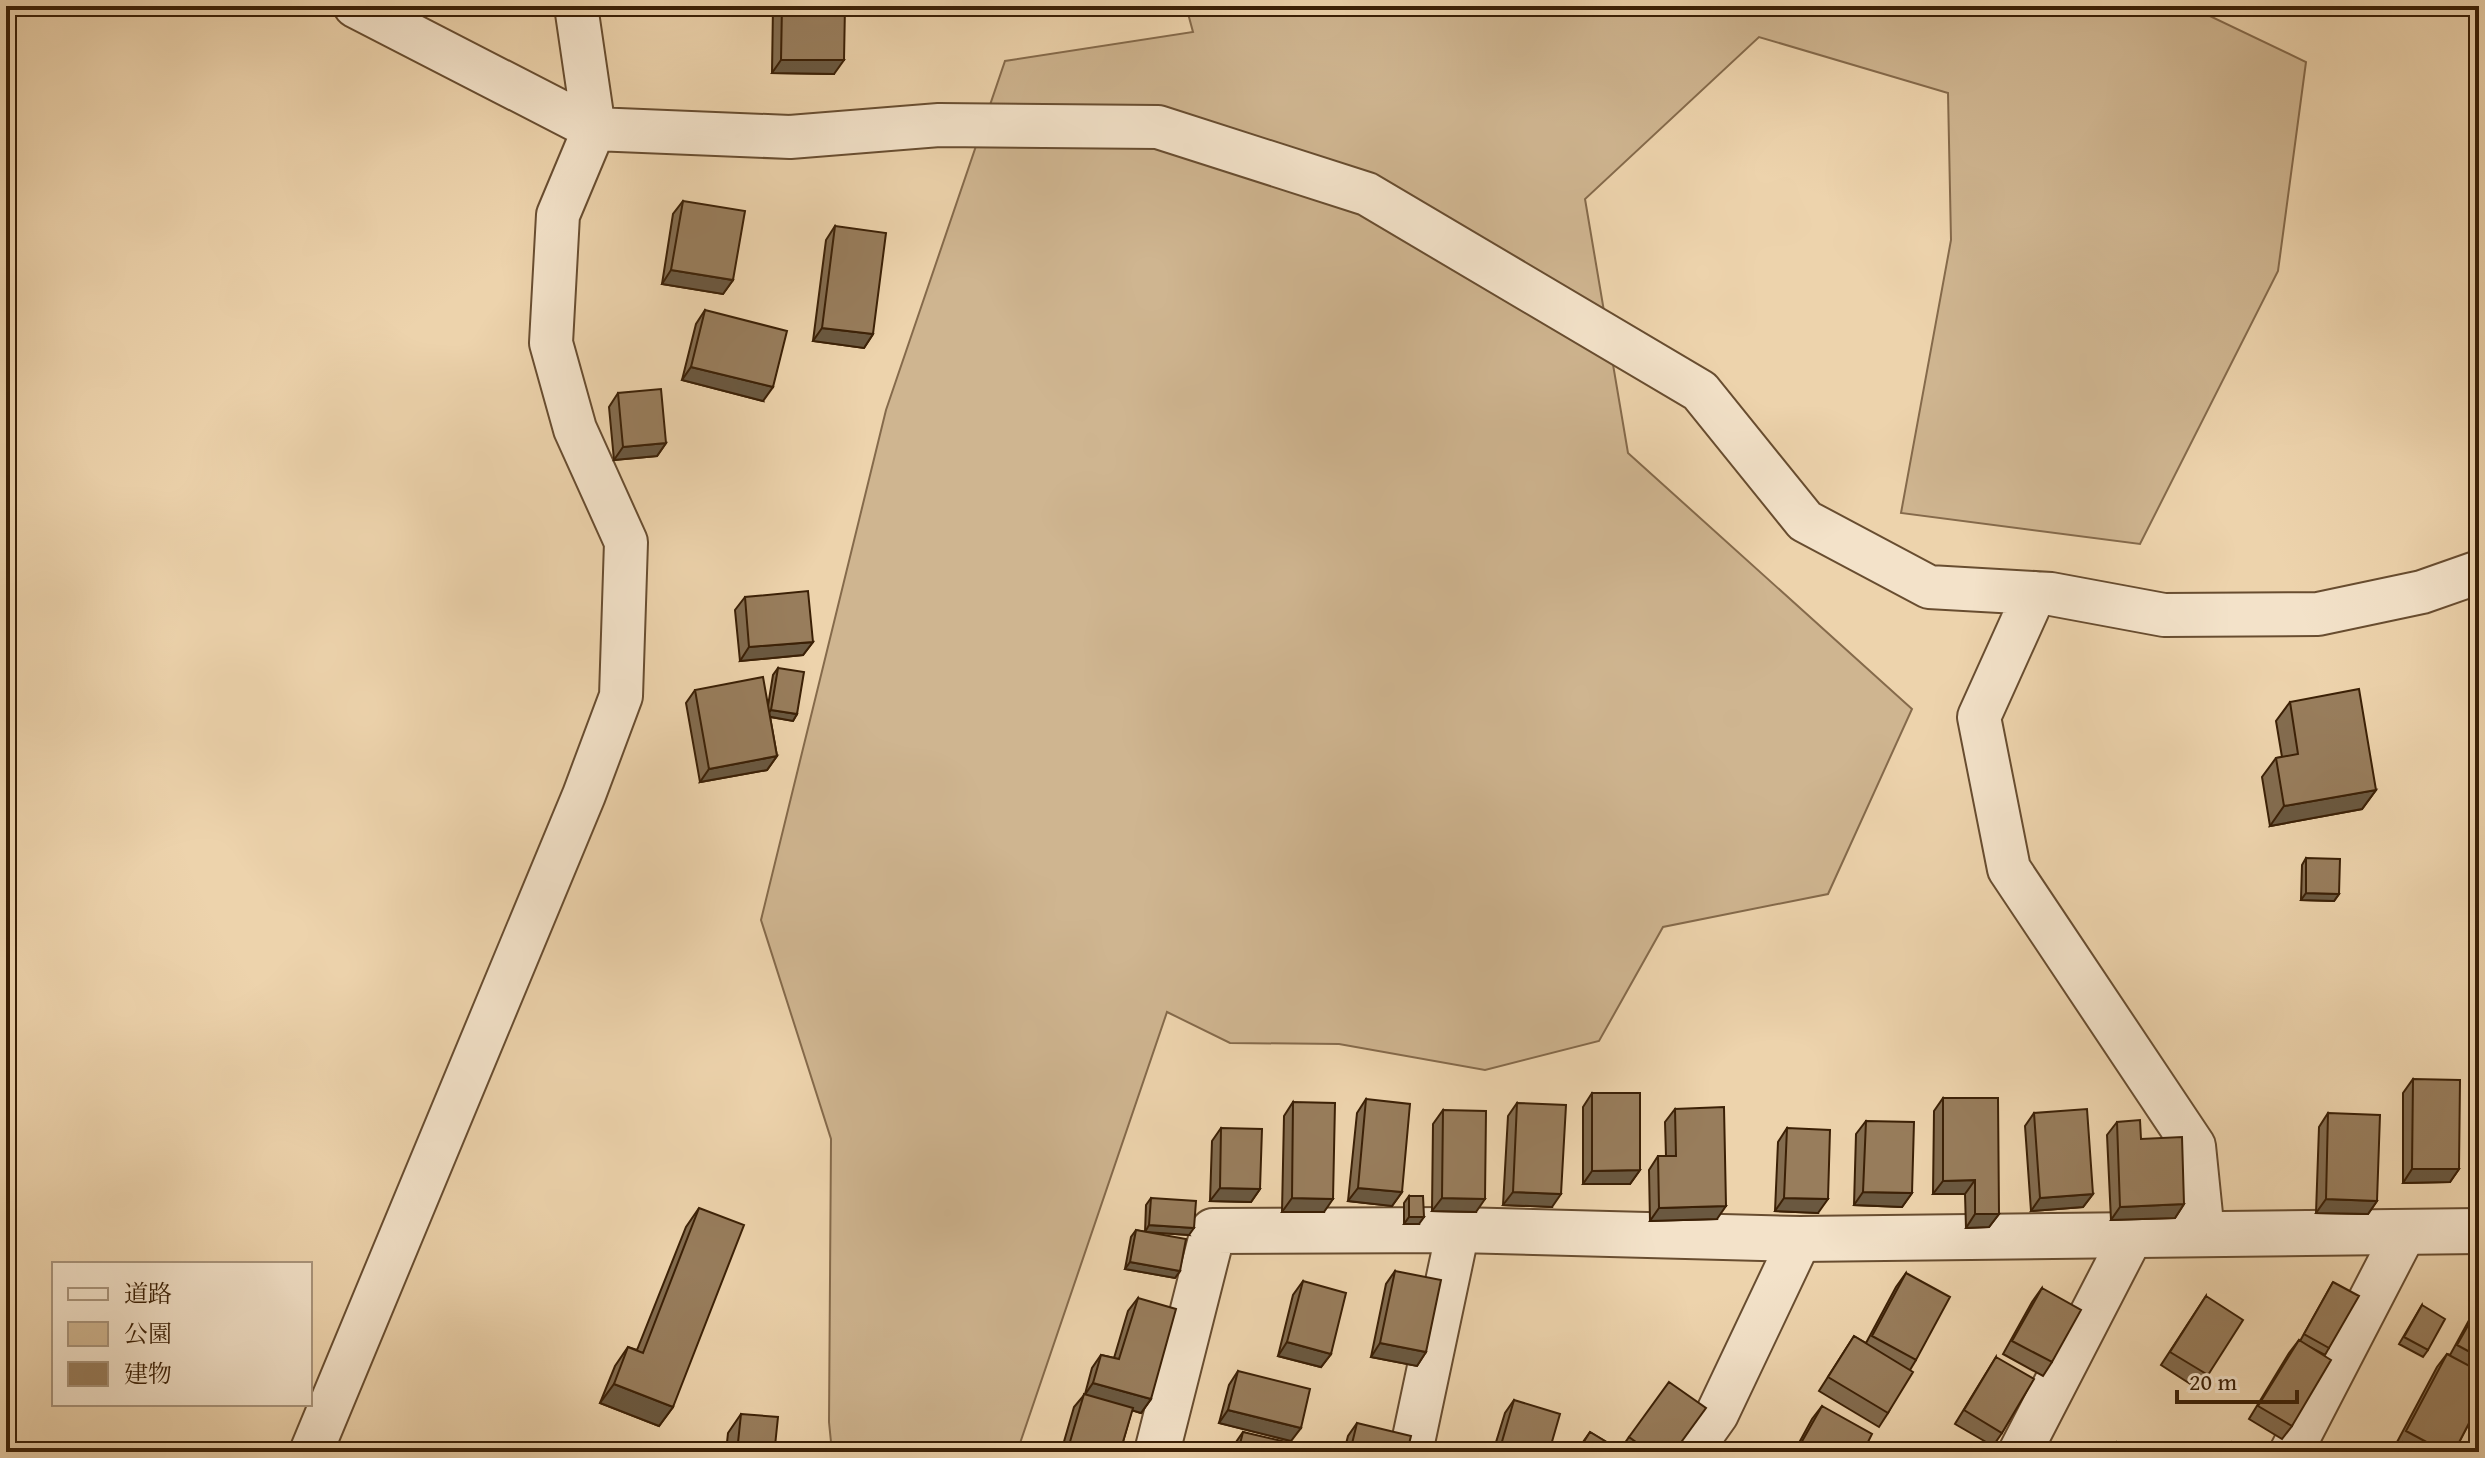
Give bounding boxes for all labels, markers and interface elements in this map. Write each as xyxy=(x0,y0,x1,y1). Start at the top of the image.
legend xyxy=(52,1262,312,1406)
text: 道路 xyxy=(124,1276,172,1311)
text: 公園 xyxy=(124,1316,172,1351)
scale bar xyxy=(2177,1354,2297,1404)
text: 建物 xyxy=(124,1356,172,1391)
text: 20 m xyxy=(2189,1364,2237,1399)

